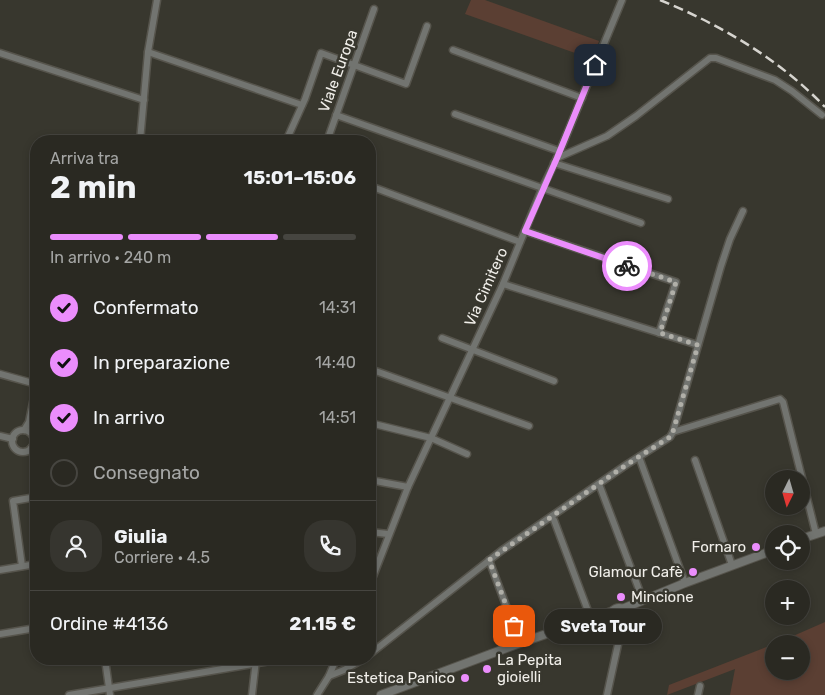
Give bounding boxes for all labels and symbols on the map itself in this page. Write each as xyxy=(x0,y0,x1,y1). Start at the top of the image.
street label: Viale Europa xyxy=(315,27,361,115)
pin xyxy=(574,44,616,86)
courier xyxy=(602,241,652,291)
street label: Via Cimitero xyxy=(461,245,511,329)
north arrow xyxy=(765,470,810,515)
place label: Fornaro xyxy=(692,538,746,556)
marker: Fornaro xyxy=(750,541,762,553)
place label: Glamour Cafè xyxy=(589,563,683,581)
marker: Glamour Cafè xyxy=(687,566,699,578)
place label: Mincione xyxy=(631,588,694,606)
marker: Mincione xyxy=(615,591,627,603)
pin xyxy=(493,605,535,647)
callout: Sveta Tour xyxy=(544,608,662,644)
place label: La Pepita gioielli xyxy=(497,651,562,686)
marker: La Pepita gioielli xyxy=(481,663,493,675)
place label: Estetica Panico xyxy=(347,669,455,687)
marker: Estetica Panico xyxy=(459,672,471,684)

